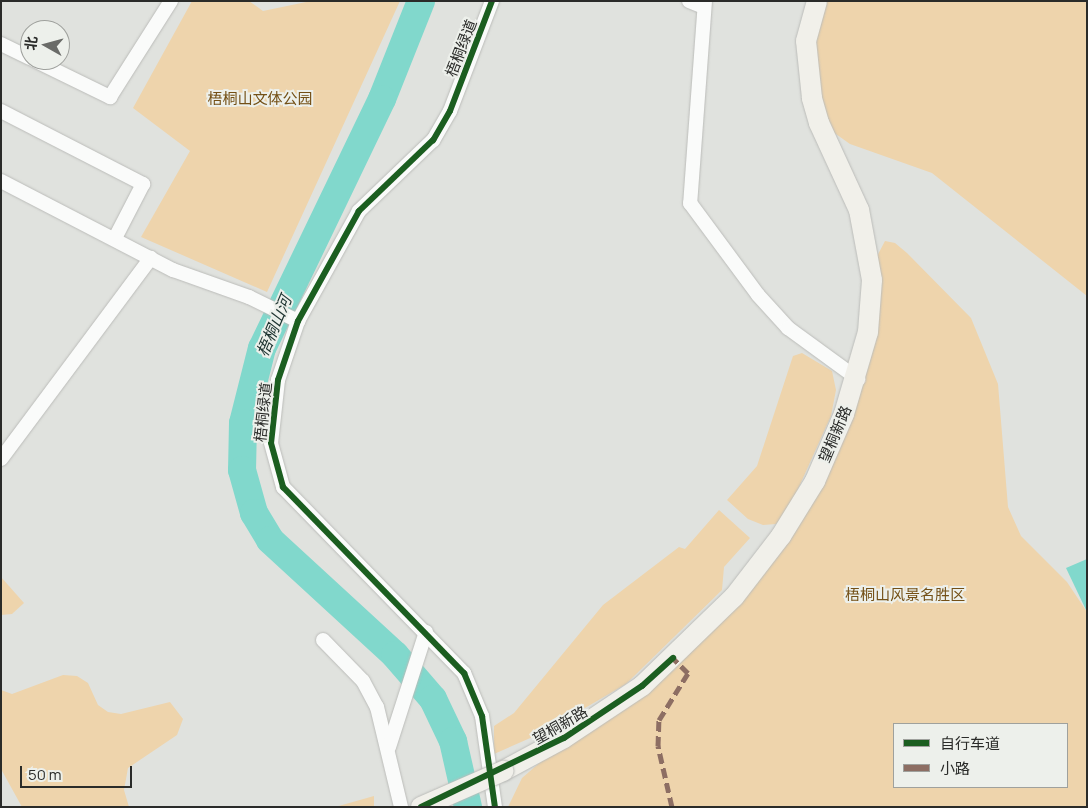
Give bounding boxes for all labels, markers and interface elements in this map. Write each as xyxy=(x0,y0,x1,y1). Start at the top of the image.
street label: 梧桐绿道 xyxy=(442,17,480,79)
north arrow xyxy=(20,20,70,70)
text: 北 xyxy=(20,35,41,51)
park label: 梧桐山文体公园 xyxy=(208,90,312,108)
water label: 梧桐山河 xyxy=(253,293,295,359)
street label: 梧桐绿道 xyxy=(251,381,275,443)
street label: 望桐新路 xyxy=(815,403,855,465)
park label: 梧桐山风景名胜区 xyxy=(845,586,965,604)
street label: 望桐新路 xyxy=(530,702,590,748)
legend xyxy=(893,723,1068,788)
text: 自行车道 xyxy=(940,733,1000,754)
scale bar xyxy=(22,756,135,788)
text: 小路 xyxy=(940,758,970,779)
text: 50 m xyxy=(28,764,62,785)

